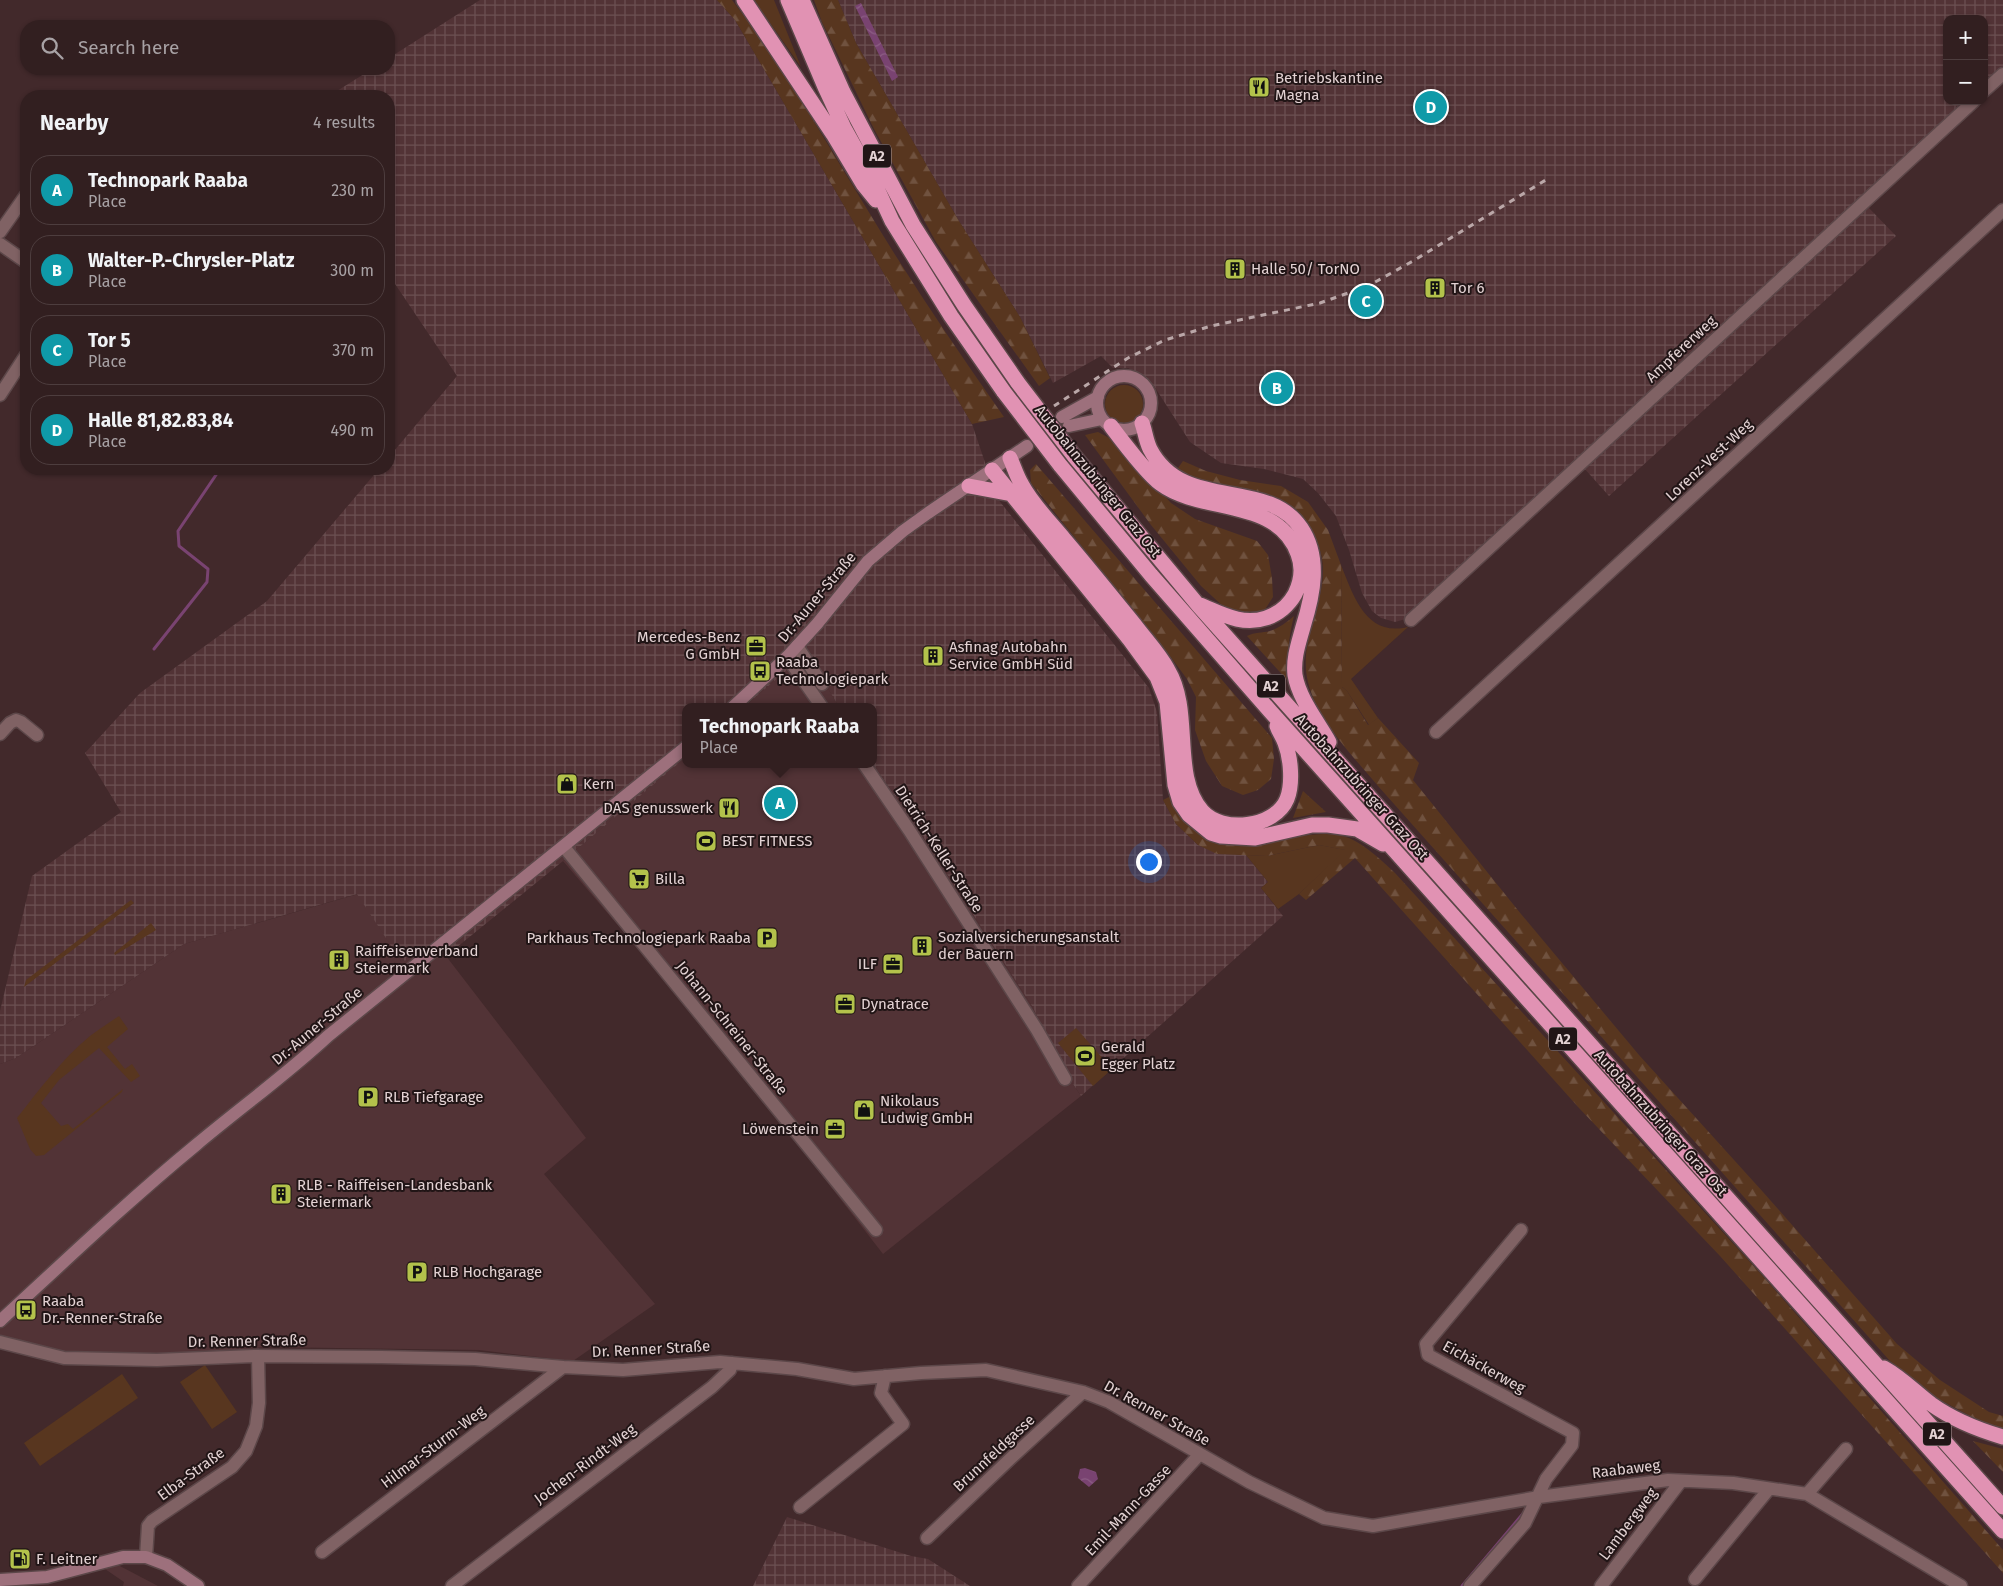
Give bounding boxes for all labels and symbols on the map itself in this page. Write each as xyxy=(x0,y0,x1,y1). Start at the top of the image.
place label: Betriebskantine Magna xyxy=(1275,69,1383,104)
restaurant icon: Betriebskantine Magna xyxy=(1247,75,1271,99)
pin: D xyxy=(1415,88,1447,126)
road number: A2 xyxy=(863,144,891,168)
building icon: Halle 50/ TorNO xyxy=(1223,257,1247,281)
place label: Halle 50/ TorNO xyxy=(1251,260,1360,278)
building icon: Tor 6 xyxy=(1423,276,1447,300)
place label: Tor 6 xyxy=(1451,279,1484,297)
pin: C xyxy=(1350,282,1382,320)
street label: Ampfererweg xyxy=(1642,312,1720,386)
pin: B xyxy=(1261,369,1293,407)
street label: Autobahnzubringer Graz Ost xyxy=(1031,401,1165,561)
street label: Lorenz-Vest-Weg xyxy=(1662,415,1756,505)
street label: Dr.-Auner-Straße xyxy=(774,548,860,646)
place label: Mercedes-Benz G GmbH xyxy=(637,628,740,663)
office icon: Mercedes-Benz G GmbH xyxy=(744,634,768,658)
place label: Asfinag Autobahn Service GmbH Süd xyxy=(949,638,1073,673)
building icon: Asfinag Autobahn Service GmbH Süd xyxy=(921,644,945,668)
place label: Raaba Technologiepark xyxy=(776,653,889,688)
bus stop icon: Raaba Technologiepark xyxy=(748,659,772,683)
road number: A2 xyxy=(1257,674,1285,698)
street label: Autobahnzubringer Graz Ost xyxy=(1292,710,1433,864)
shop icon: Kern xyxy=(555,772,579,796)
place label: Kern xyxy=(583,775,614,793)
street label: Dietrich-Keller-Straße xyxy=(891,782,987,916)
pin: A xyxy=(764,784,796,822)
restaurant icon: DAS genusswerk xyxy=(717,796,741,820)
place label: DAS genusswerk xyxy=(603,799,713,817)
sports icon: BEST FITNESS xyxy=(694,829,718,853)
place label: BEST FITNESS xyxy=(722,832,812,850)
your location xyxy=(1136,849,1162,875)
supermarket icon: Billa xyxy=(627,867,651,891)
place label: Billa xyxy=(655,870,685,888)
parking icon: Parkhaus Technologiepark Raaba xyxy=(755,926,779,950)
place label: Sozialversicherungsanstalt der Bauern xyxy=(938,928,1120,963)
place label: Parkhaus Technologiepark Raaba xyxy=(526,929,751,947)
building icon: Sozialversicherungsanstalt der Bauern xyxy=(910,934,934,958)
place label: Raiffeisenverband Steiermark xyxy=(355,942,478,977)
building icon: Raiffeisenverband Steiermark xyxy=(327,948,351,972)
office icon: ILF xyxy=(881,952,905,976)
place label: ILF xyxy=(858,955,877,973)
street label: Johann-Schreiner-Straße xyxy=(672,957,792,1099)
street label: Dr.-Auner-Straße xyxy=(268,983,366,1069)
office icon: Dynatrace xyxy=(833,992,857,1016)
place label: Dynatrace xyxy=(861,995,929,1013)
road number: A2 xyxy=(1549,1028,1577,1050)
place label: Gerald Egger Platz xyxy=(1101,1038,1175,1073)
sports icon: Gerald Egger Platz xyxy=(1073,1044,1097,1068)
street label: Autobahnzubringer Graz Ost xyxy=(1591,1046,1732,1200)
parking icon: RLB Tiefgarage xyxy=(356,1085,380,1109)
place label: RLB Tiefgarage xyxy=(384,1088,484,1106)
place label: Nikolaus Ludwig GmbH xyxy=(880,1092,973,1127)
shop icon: Nikolaus Ludwig GmbH xyxy=(852,1098,876,1122)
office icon: Löwenstein xyxy=(823,1117,847,1141)
place label: Löwenstein xyxy=(742,1120,819,1138)
place label: RLB - Raiffeisen-Landesbank Steiermark xyxy=(297,1176,492,1211)
building icon: RLB - Raiffeisen-Landesbank Steiermark xyxy=(269,1182,293,1206)
parking icon: RLB Hochgarage xyxy=(405,1260,429,1284)
place label: RLB Hochgarage xyxy=(433,1263,542,1281)
place label: Raaba Dr.-Renner-Straße xyxy=(42,1292,163,1327)
bus stop icon: Raaba Dr.-Renner-Straße xyxy=(14,1298,38,1322)
street label: Dr. Renner Straße xyxy=(188,1331,306,1351)
street label: Dr. Renner Straße xyxy=(591,1337,711,1361)
street label: Eichäckerweg xyxy=(1439,1337,1529,1397)
street label: Dr. Renner Straße xyxy=(1101,1376,1213,1450)
street label: Hilmar-Sturm-Weg xyxy=(377,1402,489,1492)
street label: Brunnfeldgasse xyxy=(949,1411,1039,1495)
street label: Jochen-Rindt-Weg xyxy=(531,1420,639,1508)
road number: A2 xyxy=(1923,1422,1951,1446)
street label: Elba-Straße xyxy=(154,1444,228,1504)
street label: Raabaweg xyxy=(1591,1456,1661,1482)
street label: Emil-Mann-Gasse xyxy=(1081,1461,1175,1559)
street label: Lambergweg xyxy=(1595,1484,1661,1564)
fuel station icon: F. Leitner xyxy=(8,1547,32,1571)
place label: F. Leitner xyxy=(36,1550,98,1568)

